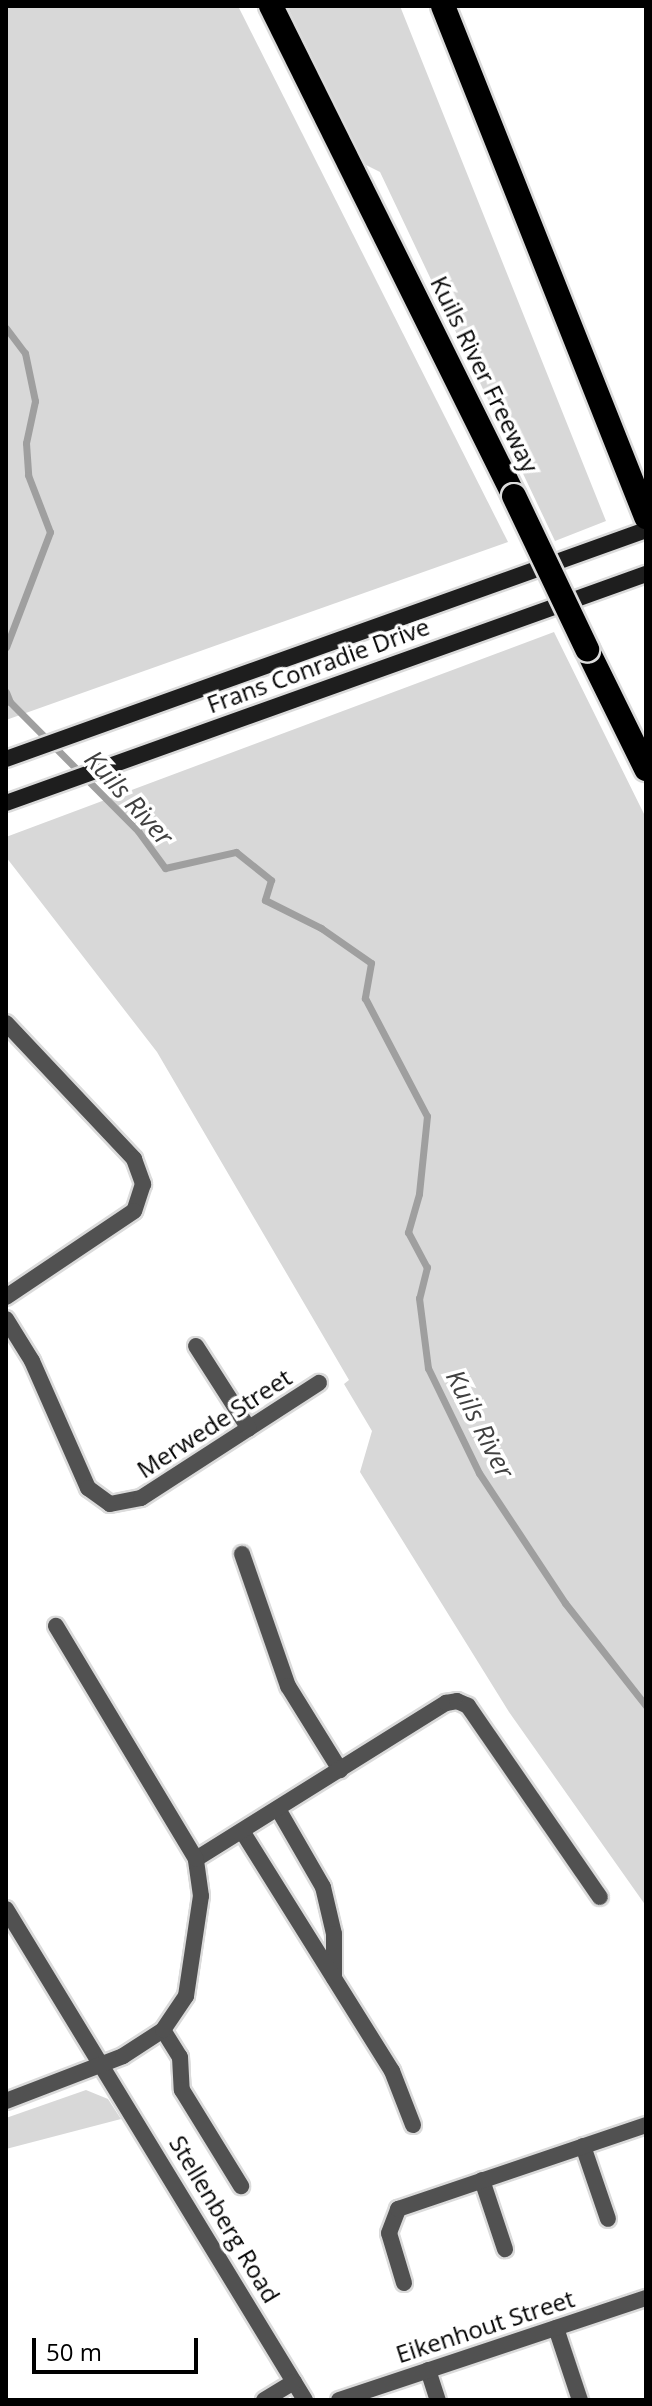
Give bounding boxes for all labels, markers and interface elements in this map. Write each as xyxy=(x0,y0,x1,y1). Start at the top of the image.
street label: Kuils River Freeway xyxy=(425,271,545,477)
street label: Frans Conradie Drive xyxy=(203,611,433,719)
water label: Kuils River xyxy=(78,744,180,852)
street label: Merwede Street xyxy=(131,1362,297,1484)
water label: Kuils River xyxy=(439,1365,521,1483)
street label: Stellenberg Road xyxy=(164,2130,286,2308)
street label: Eikenhout Street xyxy=(392,2284,578,2368)
scale bar xyxy=(36,2322,202,2372)
text: 50 m xyxy=(46,2335,102,2368)

